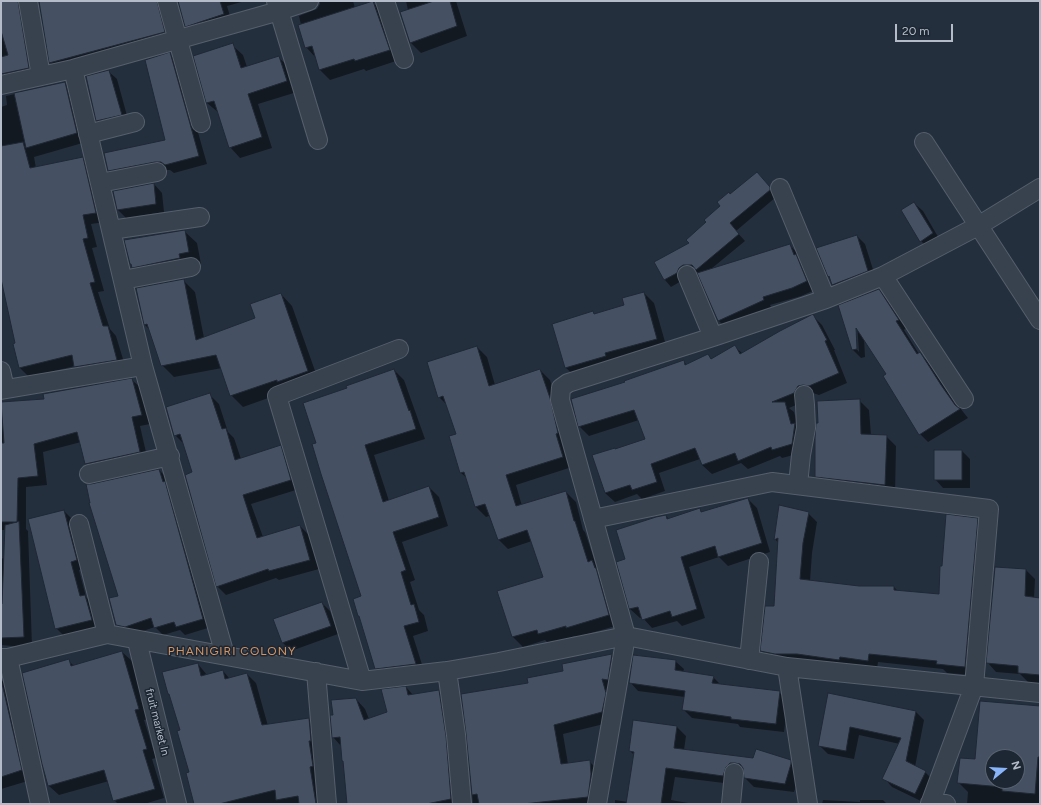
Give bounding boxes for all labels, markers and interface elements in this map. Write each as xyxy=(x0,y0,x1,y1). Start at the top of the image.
scale bar xyxy=(897,16,955,42)
text: 20 m xyxy=(902,24,930,38)
district label: PHANIGIRI COLONY xyxy=(168,644,296,658)
street label: fruit market ln xyxy=(142,687,172,757)
north arrow xyxy=(985,749,1025,789)
text: N xyxy=(1008,759,1023,771)

